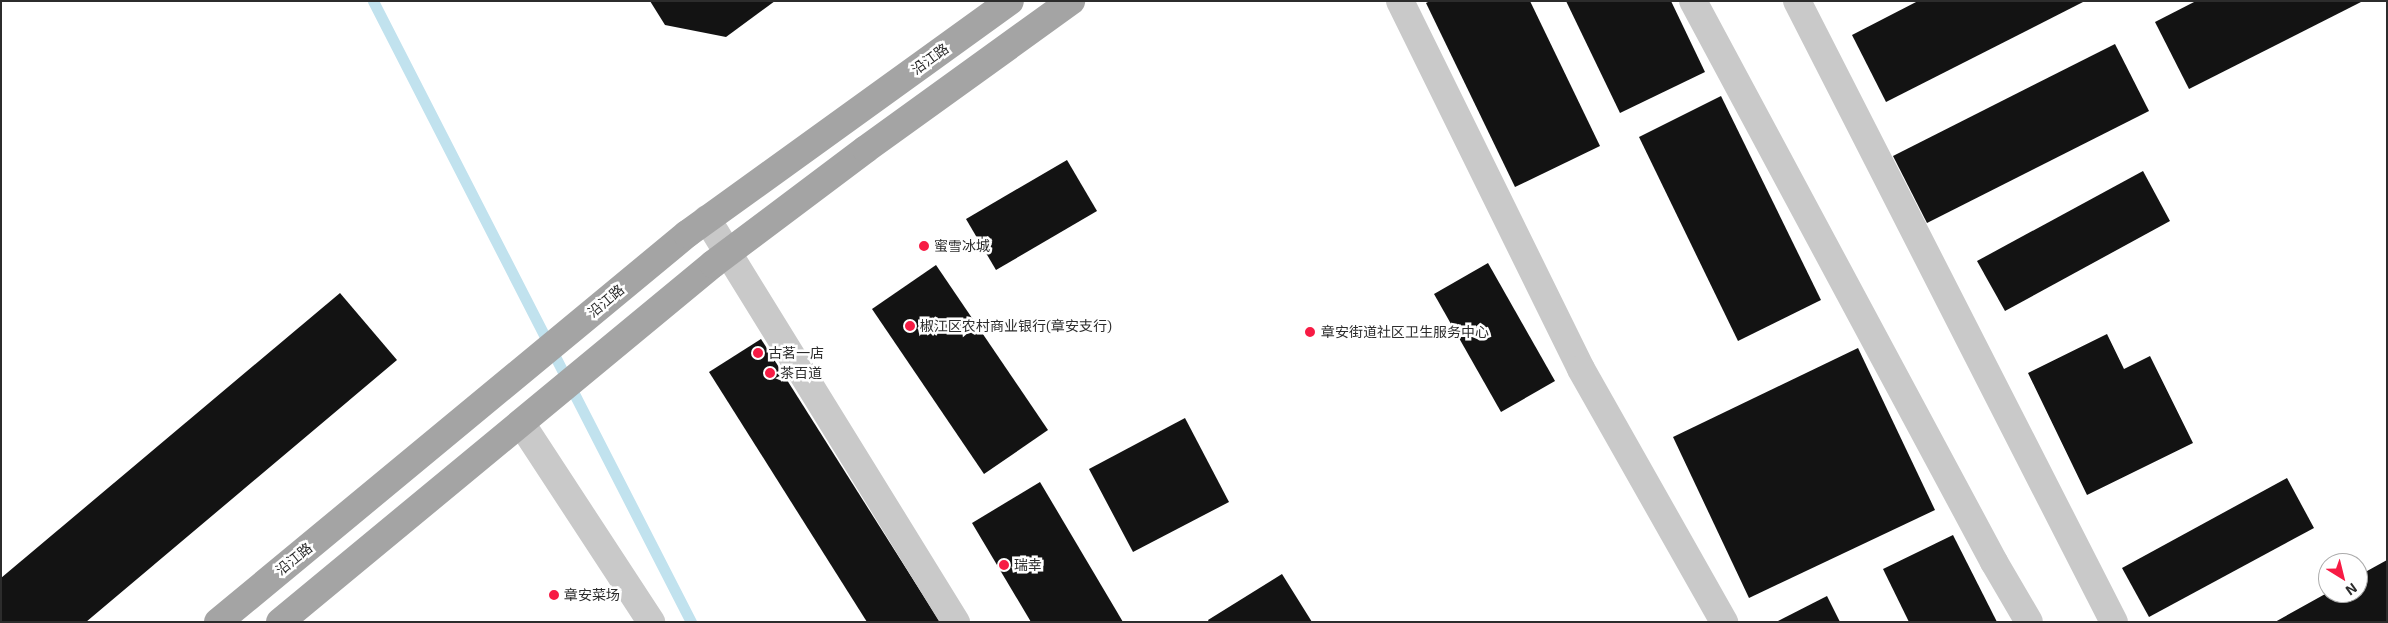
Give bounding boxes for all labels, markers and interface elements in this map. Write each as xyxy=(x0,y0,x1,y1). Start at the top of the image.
street label: 沿江路 xyxy=(908,40,952,78)
place label: 蜜雪冰城 xyxy=(934,238,990,254)
marker: 蜜雪冰城 xyxy=(918,240,930,252)
street label: 沿江路 xyxy=(585,281,627,321)
place label: 椒江区农村商业银行(章安支行) xyxy=(920,318,1112,334)
marker: 椒江区农村商业银行(章安支行) xyxy=(904,320,916,332)
place label: 章安街道社区卫生服务中心 xyxy=(1321,324,1489,340)
marker: 章安街道社区卫生服务中心 xyxy=(1303,325,1317,339)
place label: 古茗一店 xyxy=(768,345,824,361)
marker: 古茗一店 xyxy=(752,347,764,359)
place label: 茶百道 xyxy=(780,365,822,381)
marker: 茶百道 xyxy=(764,367,776,379)
street label: 沿江路 xyxy=(272,539,316,579)
north arrow xyxy=(2318,553,2368,603)
place label: 瑞幸 xyxy=(1014,557,1042,573)
marker: 瑞幸 xyxy=(998,559,1010,571)
text: N xyxy=(2342,580,2361,600)
place label: 章安菜场 xyxy=(564,587,620,603)
marker: 章安菜场 xyxy=(548,589,560,601)

